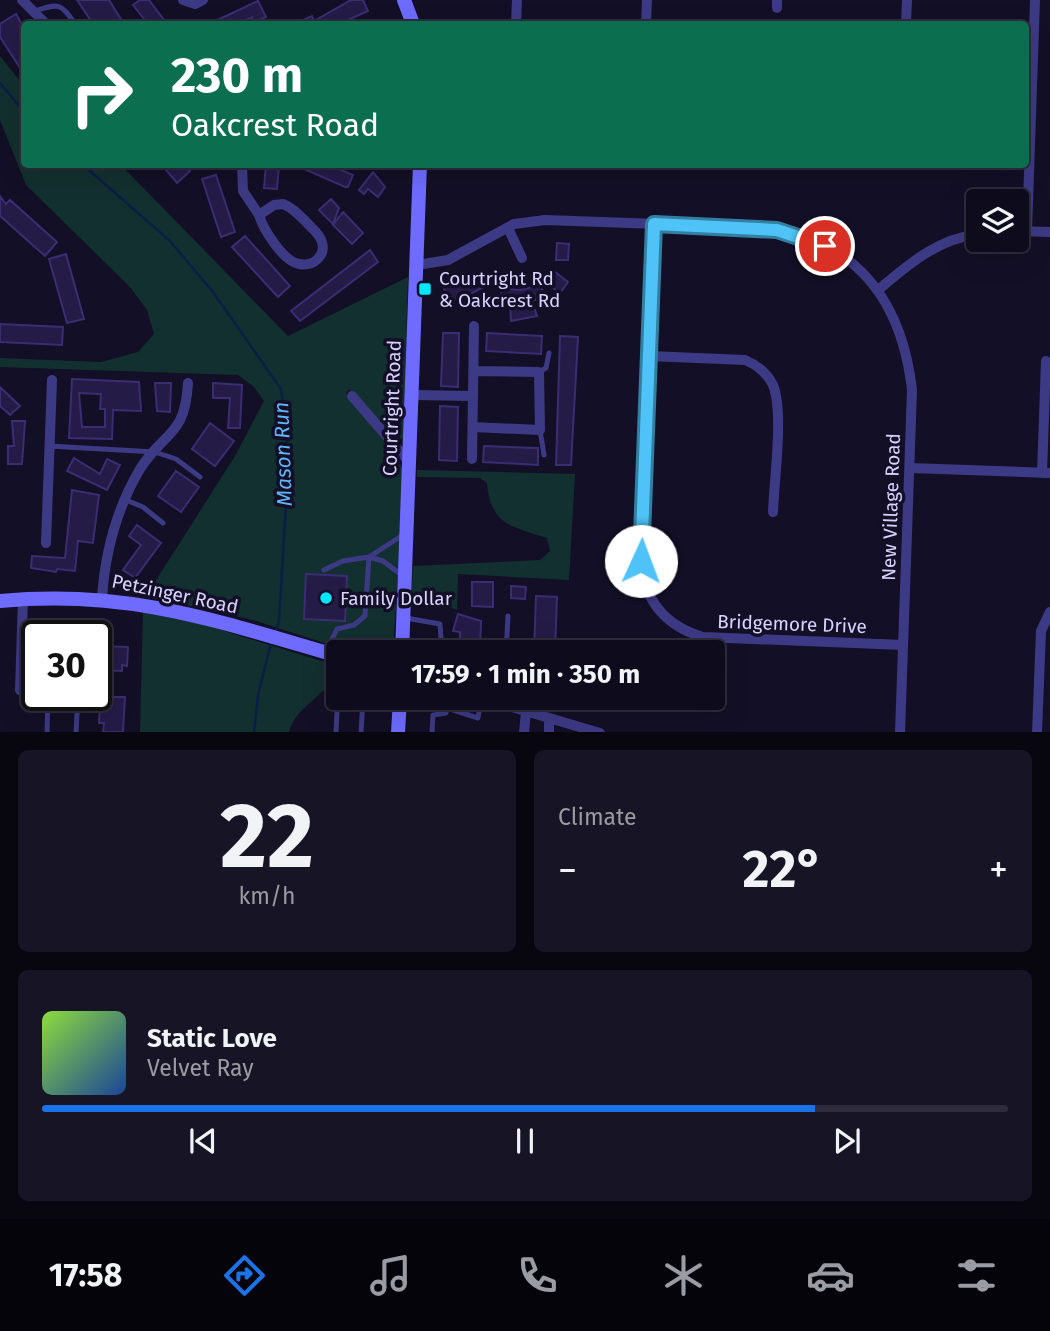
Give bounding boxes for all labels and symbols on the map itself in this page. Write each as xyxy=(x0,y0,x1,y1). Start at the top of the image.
pin xyxy=(795,216,855,276)
place label: Courtright Rd & Oakcrest Rd xyxy=(439,267,560,312)
marker: Courtright Rd & Oakcrest Rd xyxy=(417,281,433,297)
street label: Courtright Road xyxy=(378,340,406,476)
water label: Mason Run xyxy=(268,401,298,507)
street label: New Village Road xyxy=(877,433,905,581)
position arrow xyxy=(604,524,678,598)
street label: Petzinger Road xyxy=(110,569,240,619)
place label: Family Dollar xyxy=(340,587,453,610)
marker: Family Dollar xyxy=(318,590,334,606)
street label: Bridgemore Drive xyxy=(717,610,867,638)
speed limit sign: 30 xyxy=(21,620,112,711)

